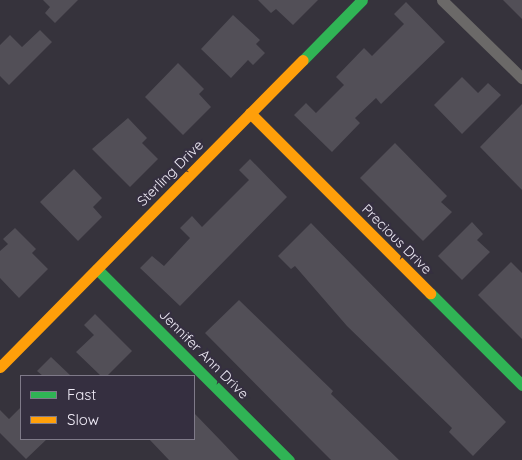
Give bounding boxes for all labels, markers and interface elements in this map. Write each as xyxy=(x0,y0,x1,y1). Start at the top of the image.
street label: Sterling Drive xyxy=(134,137,206,209)
street label: Precious Drive xyxy=(359,201,435,277)
street label: Jennifer Ann Drive xyxy=(156,306,252,402)
legend xyxy=(20,375,195,440)
text: Fast xyxy=(67,385,96,404)
text: Slow xyxy=(67,410,99,429)

